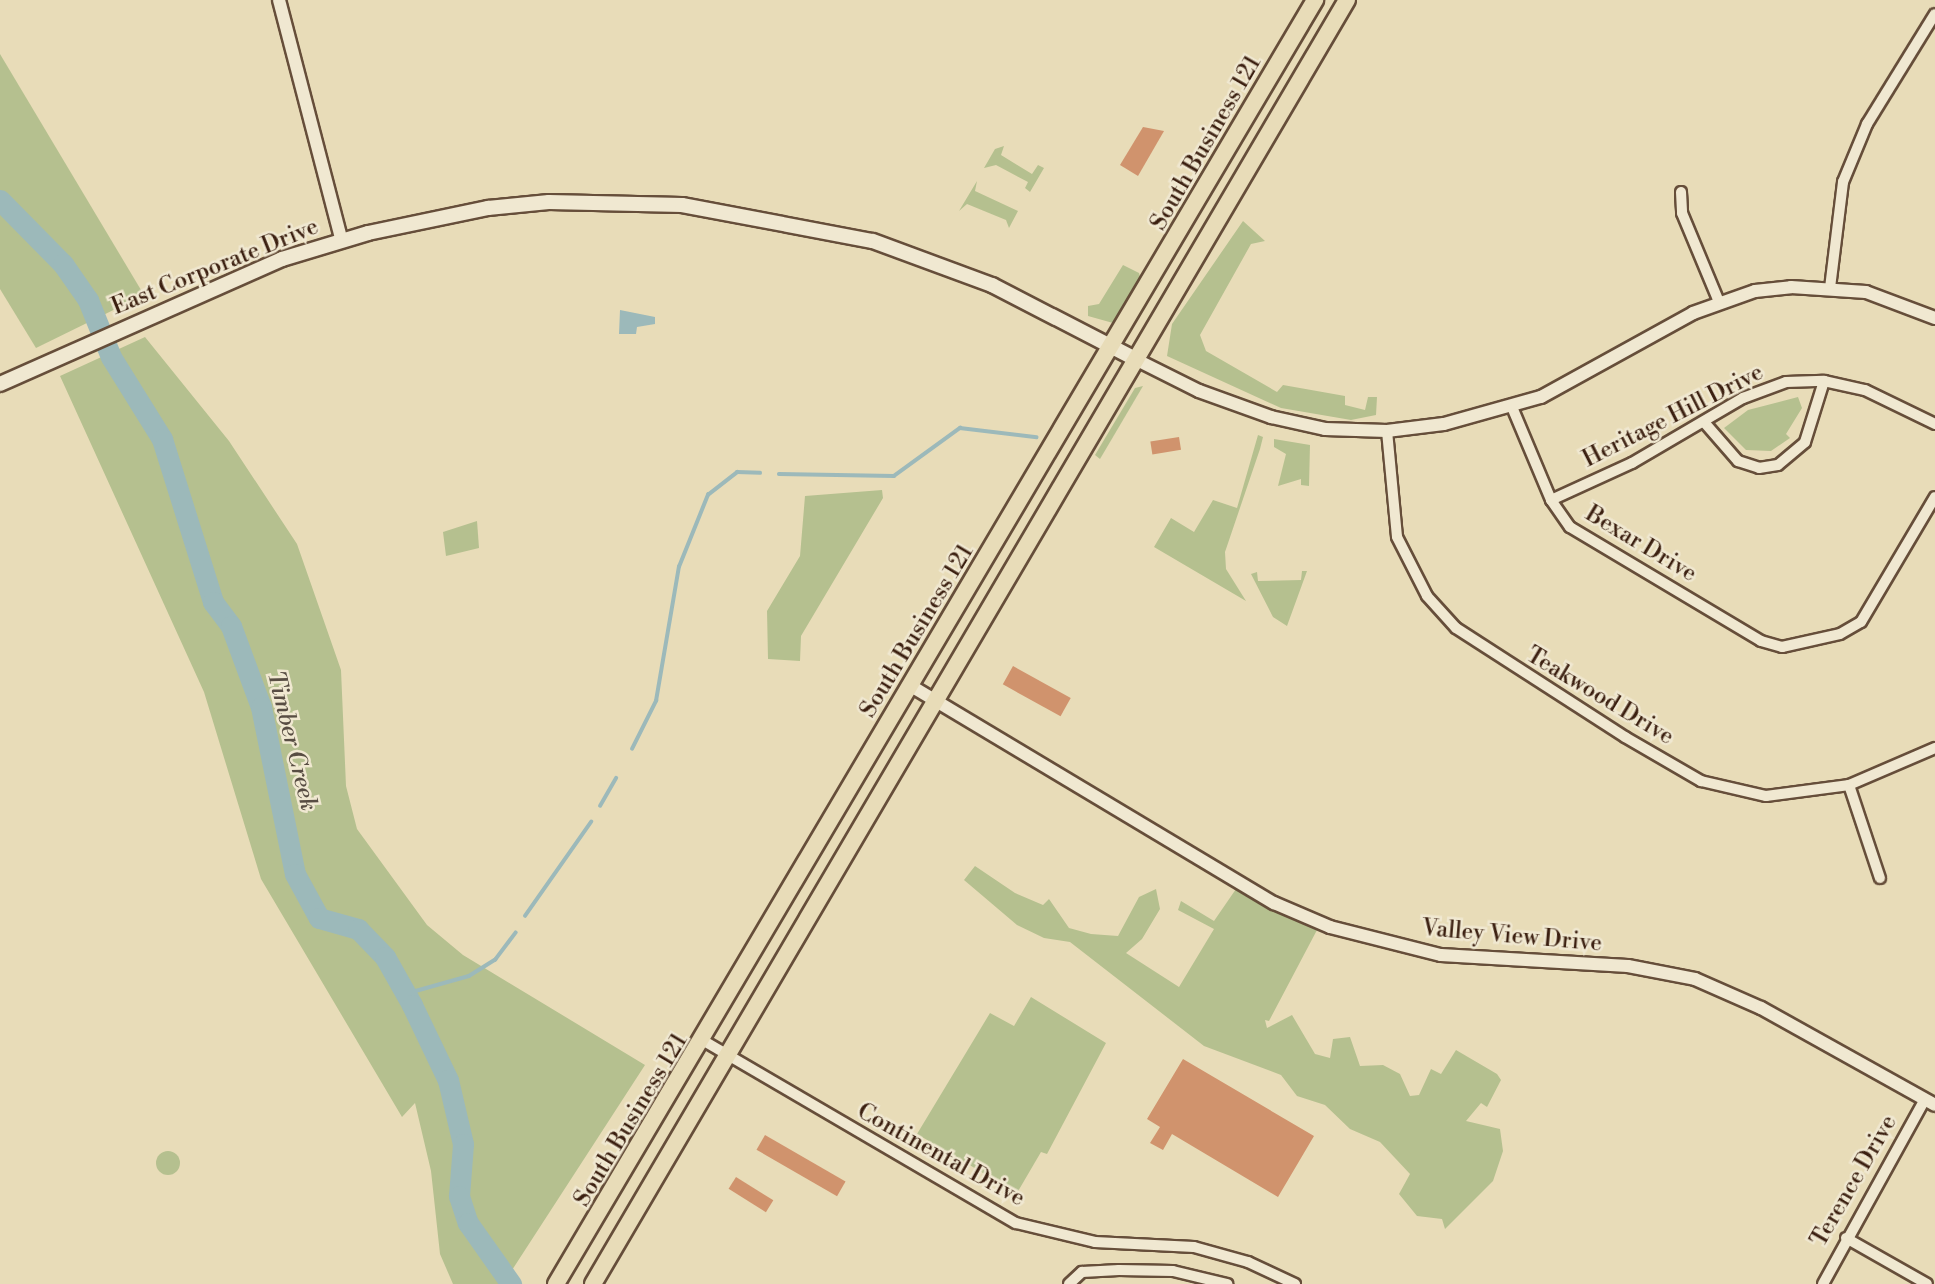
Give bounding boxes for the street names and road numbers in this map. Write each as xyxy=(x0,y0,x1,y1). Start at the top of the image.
street label: South Business 121 xyxy=(1145,51,1267,235)
street label: East Corporate Drive xyxy=(108,213,322,321)
street label: Heritage Hill Drive xyxy=(1578,359,1768,473)
street label: Bexar Drive xyxy=(1580,500,1702,588)
street label: South Business 121 xyxy=(854,539,980,723)
street label: Teakwood Drive xyxy=(1521,641,1679,751)
street label: Valley View Drive xyxy=(1421,914,1603,958)
street label: South Business 121 xyxy=(568,1028,694,1212)
street label: Continental Drive xyxy=(852,1097,1030,1213)
street label: Terence Drive xyxy=(1805,1110,1903,1252)

